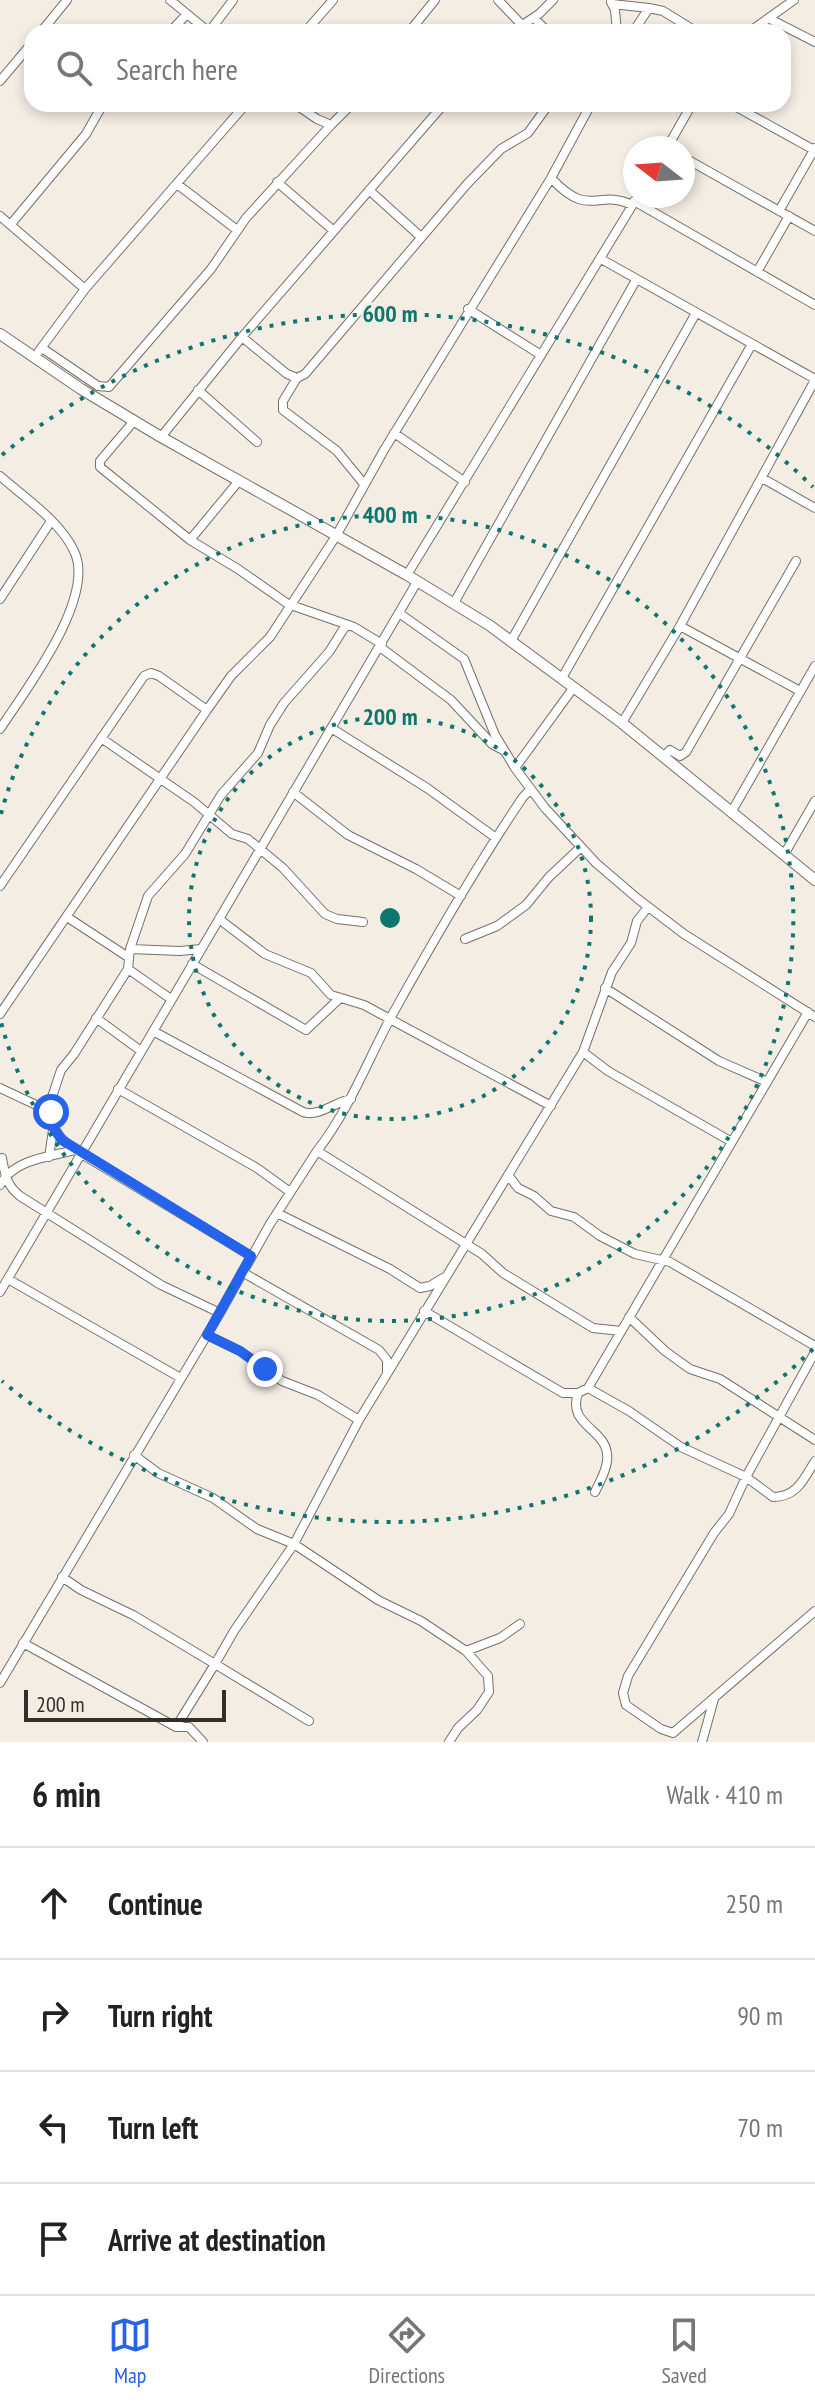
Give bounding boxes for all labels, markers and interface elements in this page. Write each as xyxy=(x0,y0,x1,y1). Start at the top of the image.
search box xyxy=(24,24,791,112)
icon: search xyxy=(52,46,96,90)
text: Search here xyxy=(116,49,238,88)
north arrow xyxy=(623,136,695,208)
text: 600 m xyxy=(362,298,418,329)
text: 400 m xyxy=(362,499,418,530)
text: 200 m xyxy=(362,701,418,732)
centre of rings xyxy=(376,904,404,932)
route start xyxy=(33,1094,69,1130)
route end xyxy=(247,1351,283,1387)
scale bar xyxy=(24,1686,226,1722)
text: 200 m xyxy=(36,1690,85,1718)
text: 6 min xyxy=(32,1772,101,1816)
text: Walk · 410 m xyxy=(666,1778,783,1811)
icon: ahead xyxy=(32,1881,76,1925)
text: Continue xyxy=(108,1884,203,1923)
text: 250 m xyxy=(725,1887,783,1920)
icon: right xyxy=(32,1993,76,2037)
text: Turn right xyxy=(108,1996,212,2035)
text: 90 m xyxy=(737,1999,783,2032)
icon: left xyxy=(32,2105,76,2149)
text: Turn left xyxy=(108,2108,198,2147)
text: 70 m xyxy=(737,2111,783,2144)
icon: arrive xyxy=(32,2217,76,2261)
text: Arrive at destination xyxy=(108,2220,326,2259)
tab: Map xyxy=(108,2313,152,2389)
tab: Directions xyxy=(369,2313,445,2389)
tab: Saved xyxy=(661,2313,707,2389)

